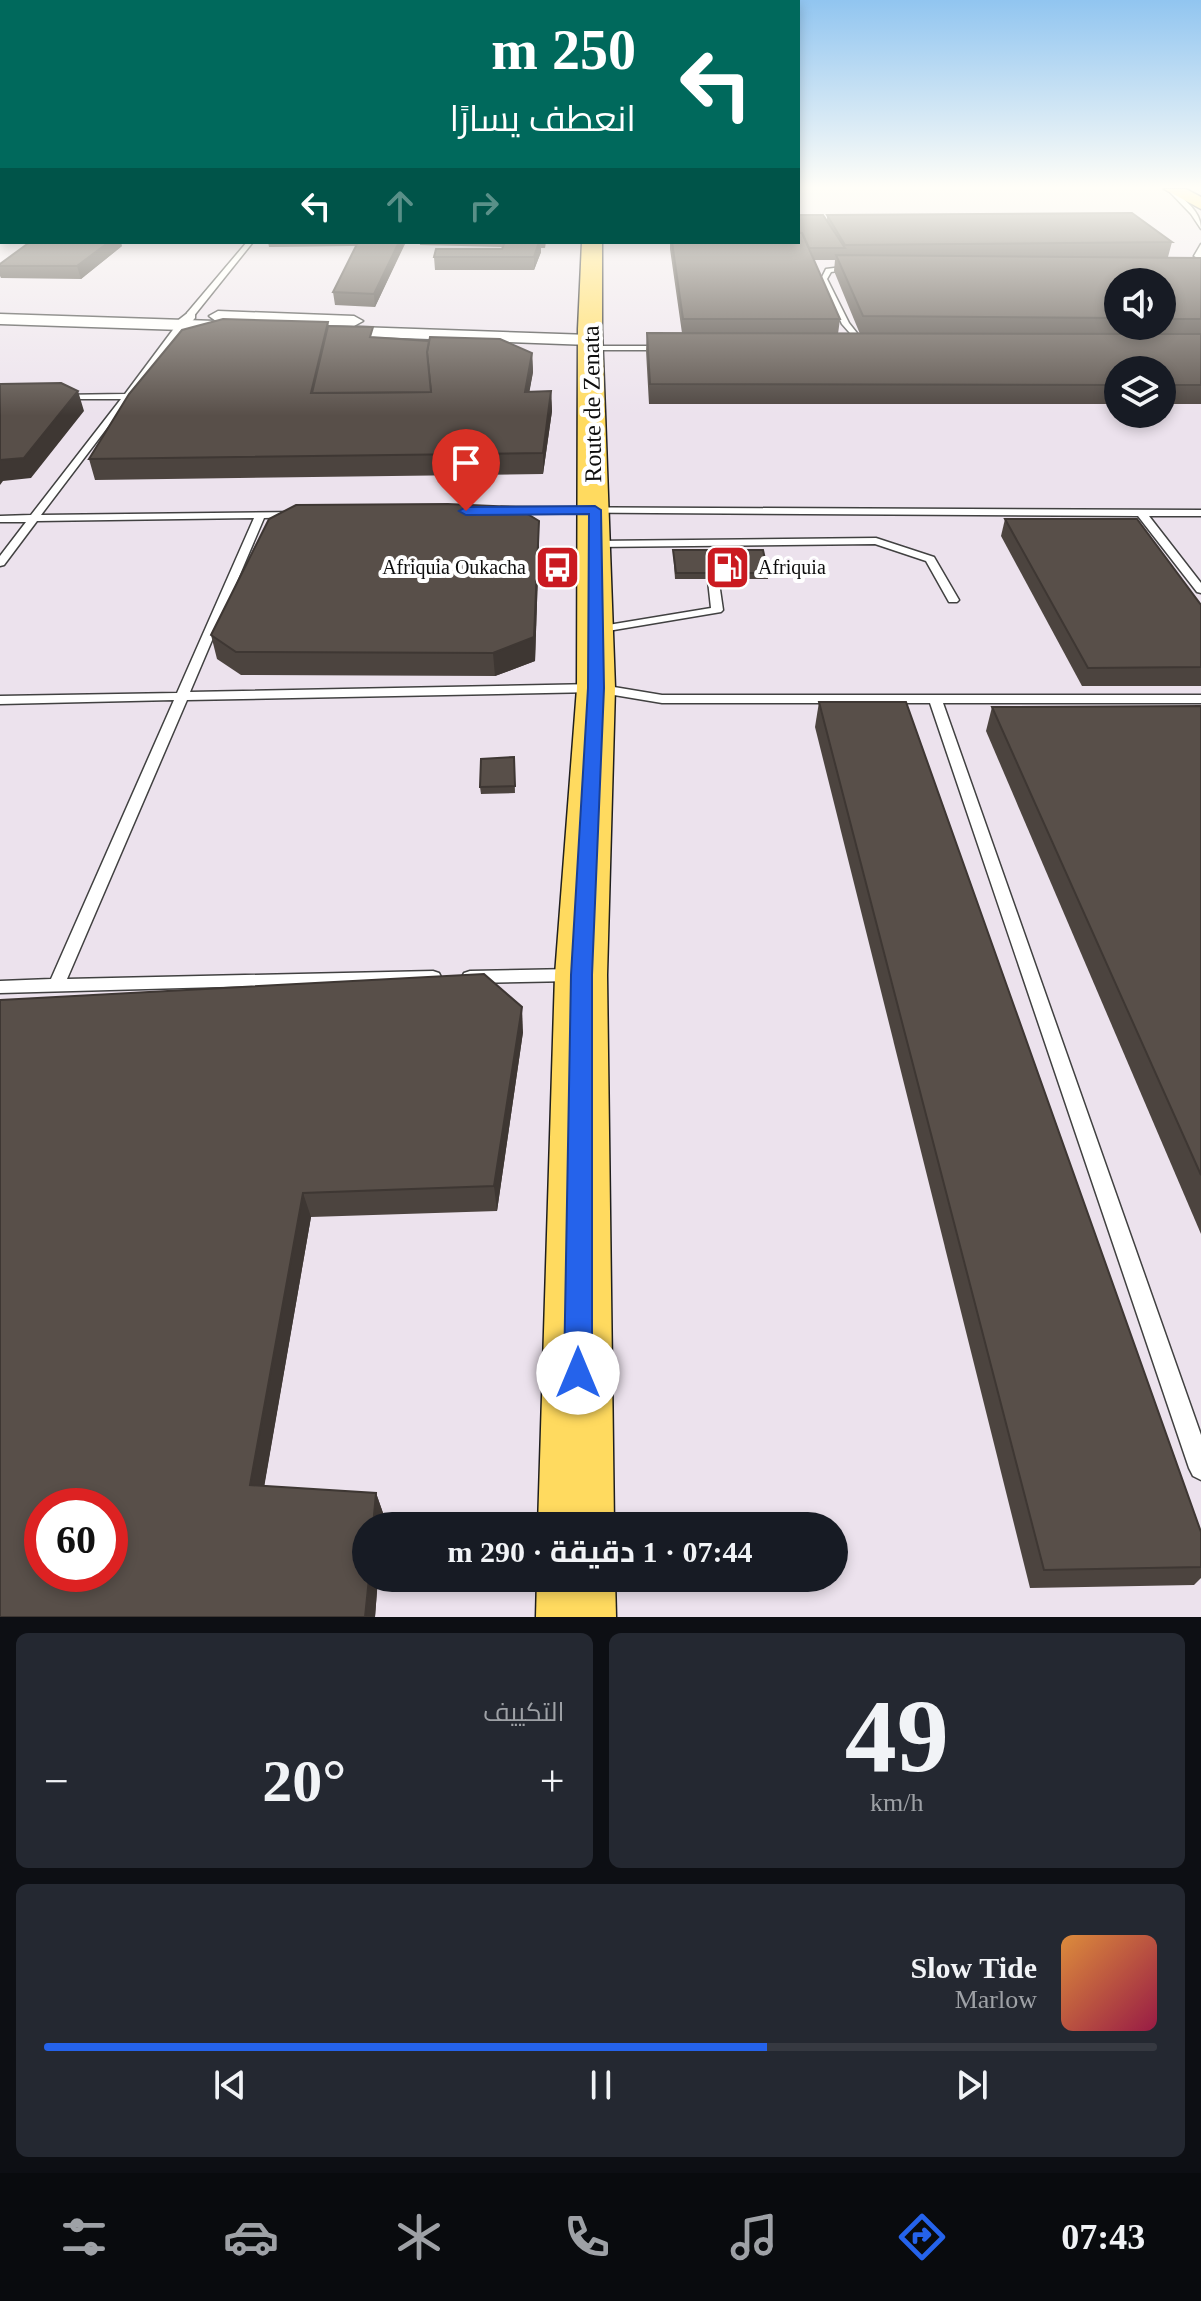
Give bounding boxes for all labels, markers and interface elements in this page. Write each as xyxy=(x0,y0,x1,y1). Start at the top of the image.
text: 250 m xyxy=(491,19,636,81)
icon: left xyxy=(664,32,768,136)
text: انعطف يسارًا xyxy=(450,99,636,139)
icon: left xyxy=(294,184,338,228)
icon: ahead xyxy=(378,184,422,228)
icon: right xyxy=(462,184,506,228)
map controls xyxy=(1104,268,1176,428)
button: sound xyxy=(1104,268,1176,340)
street label: Route de Zenata xyxy=(578,325,606,483)
button: layers xyxy=(1104,356,1176,428)
pin xyxy=(432,429,500,511)
icon: arrive xyxy=(444,441,488,485)
bus stop icon: Afriquia Oukacha xyxy=(533,543,581,591)
fuel station icon: Afriquia xyxy=(703,543,751,591)
place label: Afriquia Oukacha xyxy=(382,556,526,579)
place label: Afriquia xyxy=(758,556,826,579)
position arrow xyxy=(536,1331,620,1415)
speed limit sign: 60 xyxy=(24,1488,128,1592)
text: 07:44 · 1 دقيقة · 290 m xyxy=(448,1535,752,1568)
text: 49 xyxy=(845,1678,949,1793)
text: التكييف xyxy=(483,1698,565,1727)
text: 20° xyxy=(262,1748,346,1814)
text: − xyxy=(44,1757,69,1806)
text: + xyxy=(540,1757,565,1806)
text: km/h xyxy=(870,1788,923,1817)
text: Slow Tide xyxy=(911,1951,1037,1984)
text: Marlow xyxy=(955,1985,1037,2014)
icon: previous xyxy=(208,2063,252,2107)
icon: pause xyxy=(579,2063,623,2107)
icon: next xyxy=(950,2063,994,2107)
icon: filters xyxy=(56,2209,112,2265)
icon: car xyxy=(223,2209,279,2265)
icon: climate xyxy=(391,2209,447,2265)
icon: phone xyxy=(559,2209,615,2265)
icon: music xyxy=(726,2209,782,2265)
icon: directions xyxy=(894,2209,950,2265)
text: 07:43 xyxy=(1061,2217,1145,2257)

